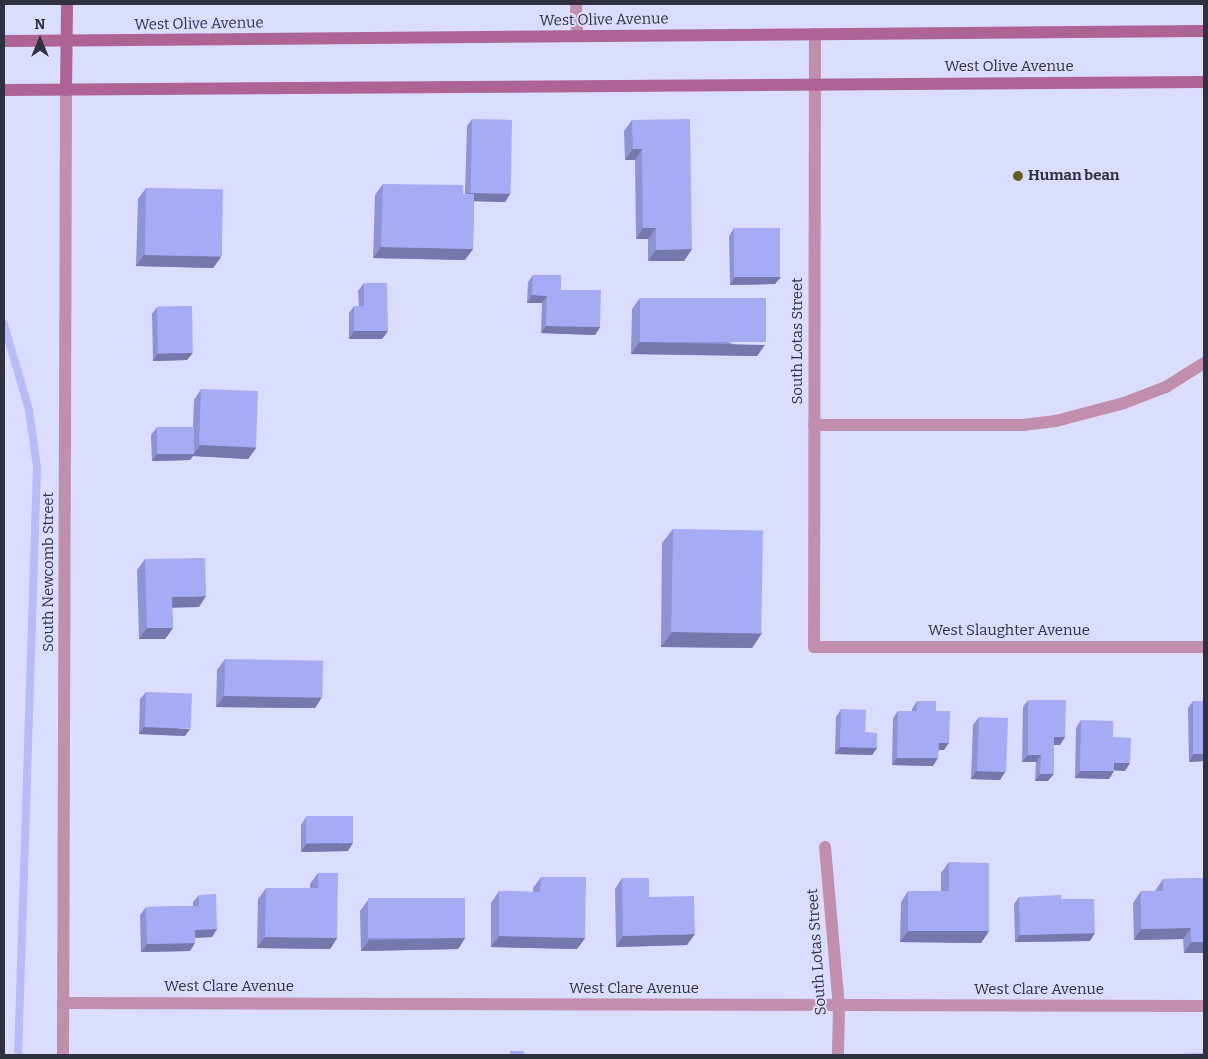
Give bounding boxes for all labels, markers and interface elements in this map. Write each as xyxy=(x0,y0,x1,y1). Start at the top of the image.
street label: West Olive Avenue xyxy=(539,10,669,30)
street label: West Olive Avenue xyxy=(134,14,264,34)
north arrow xyxy=(15,15,65,65)
text: N xyxy=(35,16,45,33)
street label: West Olive Avenue xyxy=(944,58,1074,76)
place label: Human bean xyxy=(1028,167,1120,185)
marker: Human bean xyxy=(1012,170,1024,182)
street label: South Lotas Street xyxy=(789,277,807,405)
street label: South Newcomb Street xyxy=(40,492,58,652)
street label: West Slaughter Avenue xyxy=(928,622,1090,640)
street label: South Lotas Street xyxy=(804,888,830,1016)
street label: West Clare Avenue xyxy=(164,978,294,996)
street label: West Clare Avenue xyxy=(569,980,699,998)
street label: West Clare Avenue xyxy=(974,981,1104,999)

